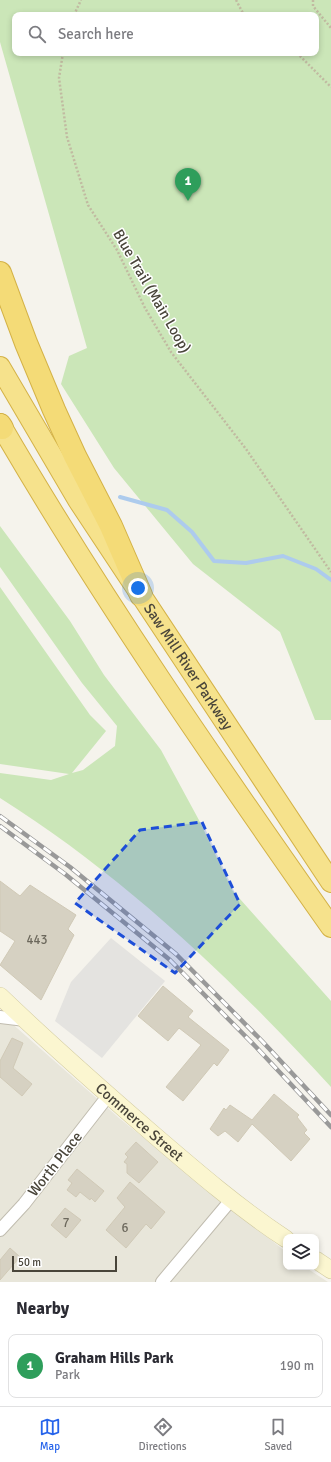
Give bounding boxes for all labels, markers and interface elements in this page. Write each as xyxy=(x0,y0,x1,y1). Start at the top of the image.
search box xyxy=(12,12,319,56)
icon: search xyxy=(26,23,48,45)
text: Search here xyxy=(58,25,134,43)
pin: 1 xyxy=(175,168,201,201)
street label: Blue Trail (Main Loop) xyxy=(109,226,195,356)
your location xyxy=(128,578,148,598)
street label: Saw Mill River Parkway xyxy=(140,600,237,733)
house number: 443 xyxy=(26,932,48,948)
street label: Commerce Street xyxy=(92,1079,187,1165)
street label: Worth Place xyxy=(24,1128,86,1200)
house number: 7 xyxy=(62,1215,70,1231)
house number: 6 xyxy=(121,1220,129,1236)
map controls xyxy=(283,1234,319,1270)
button: layers xyxy=(283,1234,319,1270)
scale bar xyxy=(12,1254,117,1273)
text: 50 m xyxy=(18,1256,41,1269)
text: Nearby xyxy=(16,1298,69,1319)
text: Graham Hills Park xyxy=(55,1349,174,1367)
text: 1 xyxy=(26,1358,34,1374)
text: 190 m xyxy=(280,1358,314,1374)
text: Park xyxy=(55,1367,80,1383)
tab: Map xyxy=(39,1416,61,1453)
tab: Directions xyxy=(139,1416,187,1453)
tab: Saved xyxy=(264,1416,292,1453)

